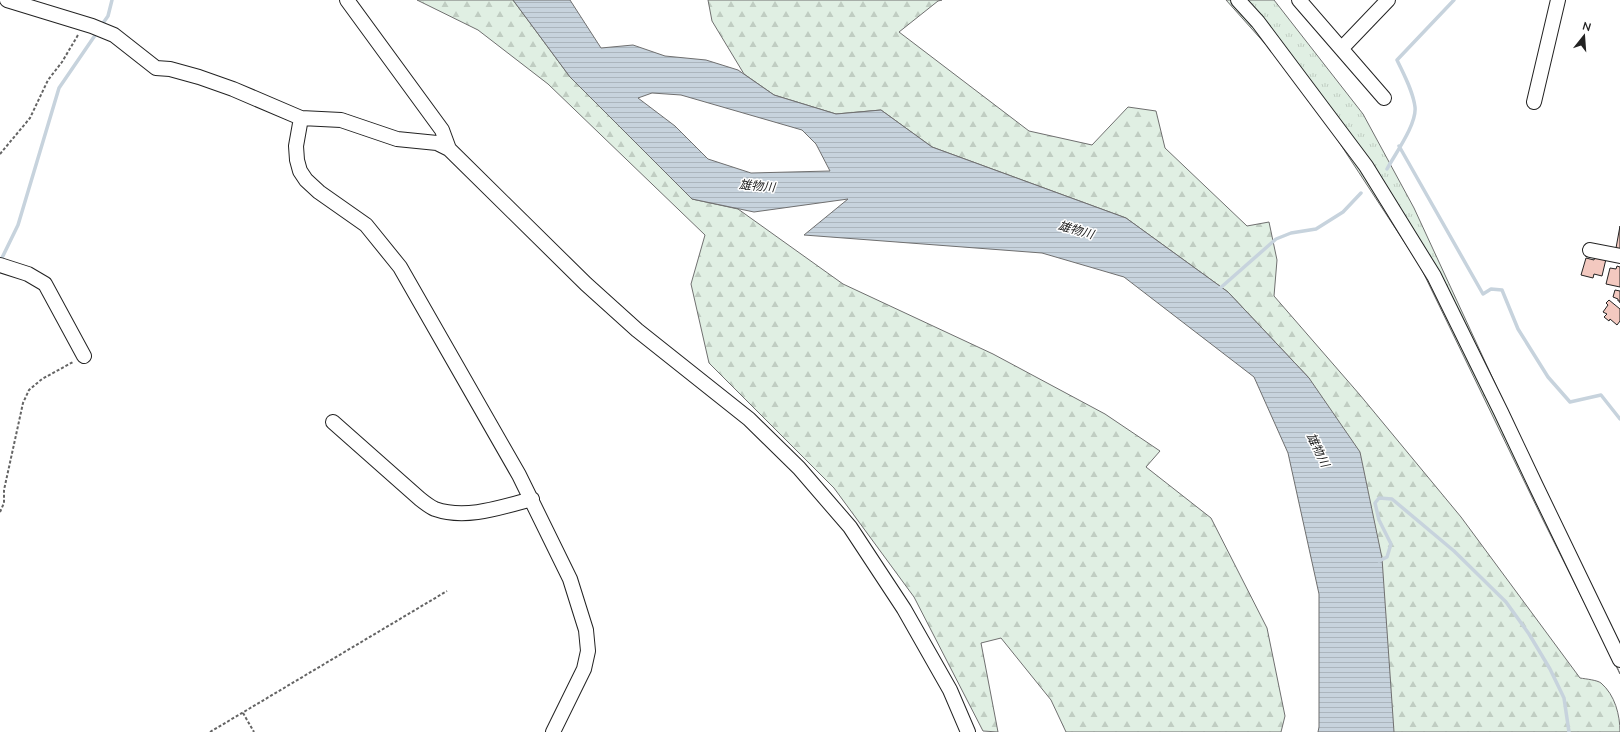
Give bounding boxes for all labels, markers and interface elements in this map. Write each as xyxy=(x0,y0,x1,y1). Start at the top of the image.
north arrow xyxy=(1564,16,1604,56)
text: N xyxy=(1581,19,1593,35)
water label: 雄物川 xyxy=(738,176,778,196)
water label: 雄物川 xyxy=(1056,217,1097,243)
water label: 雄物川 xyxy=(1303,430,1334,471)

